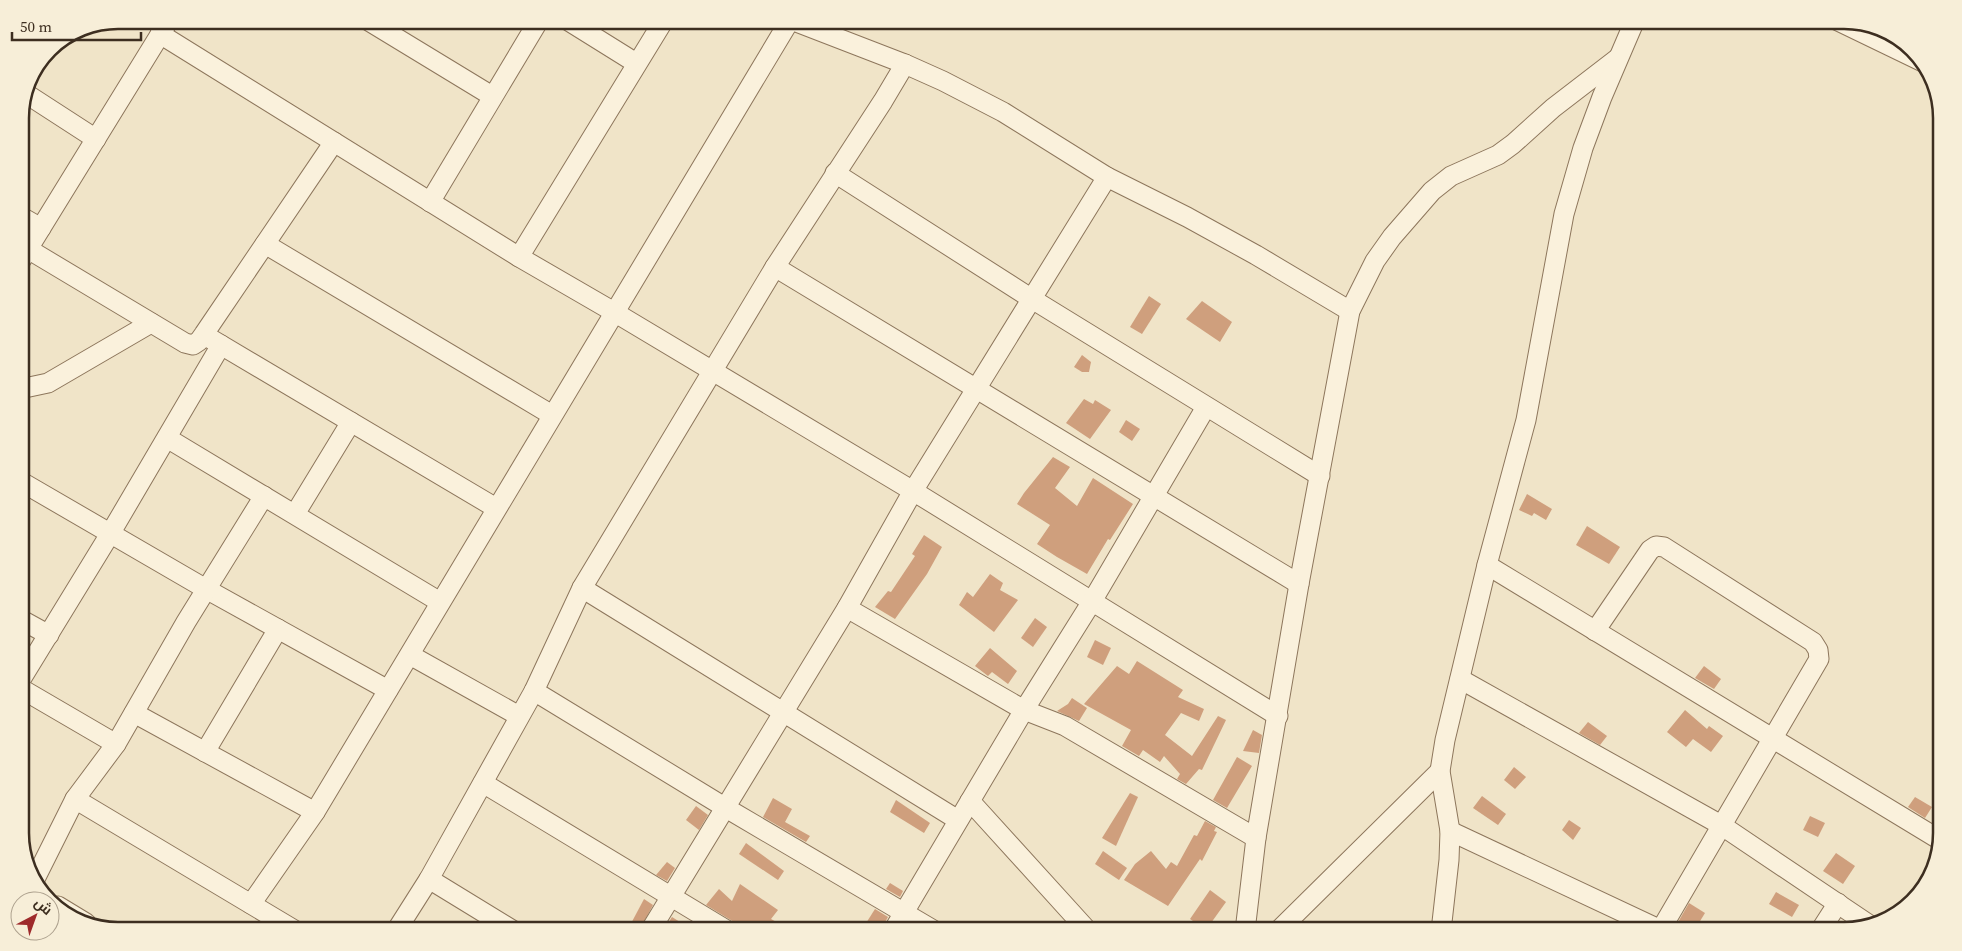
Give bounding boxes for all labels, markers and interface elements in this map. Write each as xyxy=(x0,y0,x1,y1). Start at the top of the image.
scale bar xyxy=(12,10,141,42)
text: 50 m xyxy=(20,16,52,37)
north arrow xyxy=(10,891,60,941)
text: ش xyxy=(30,893,57,920)

